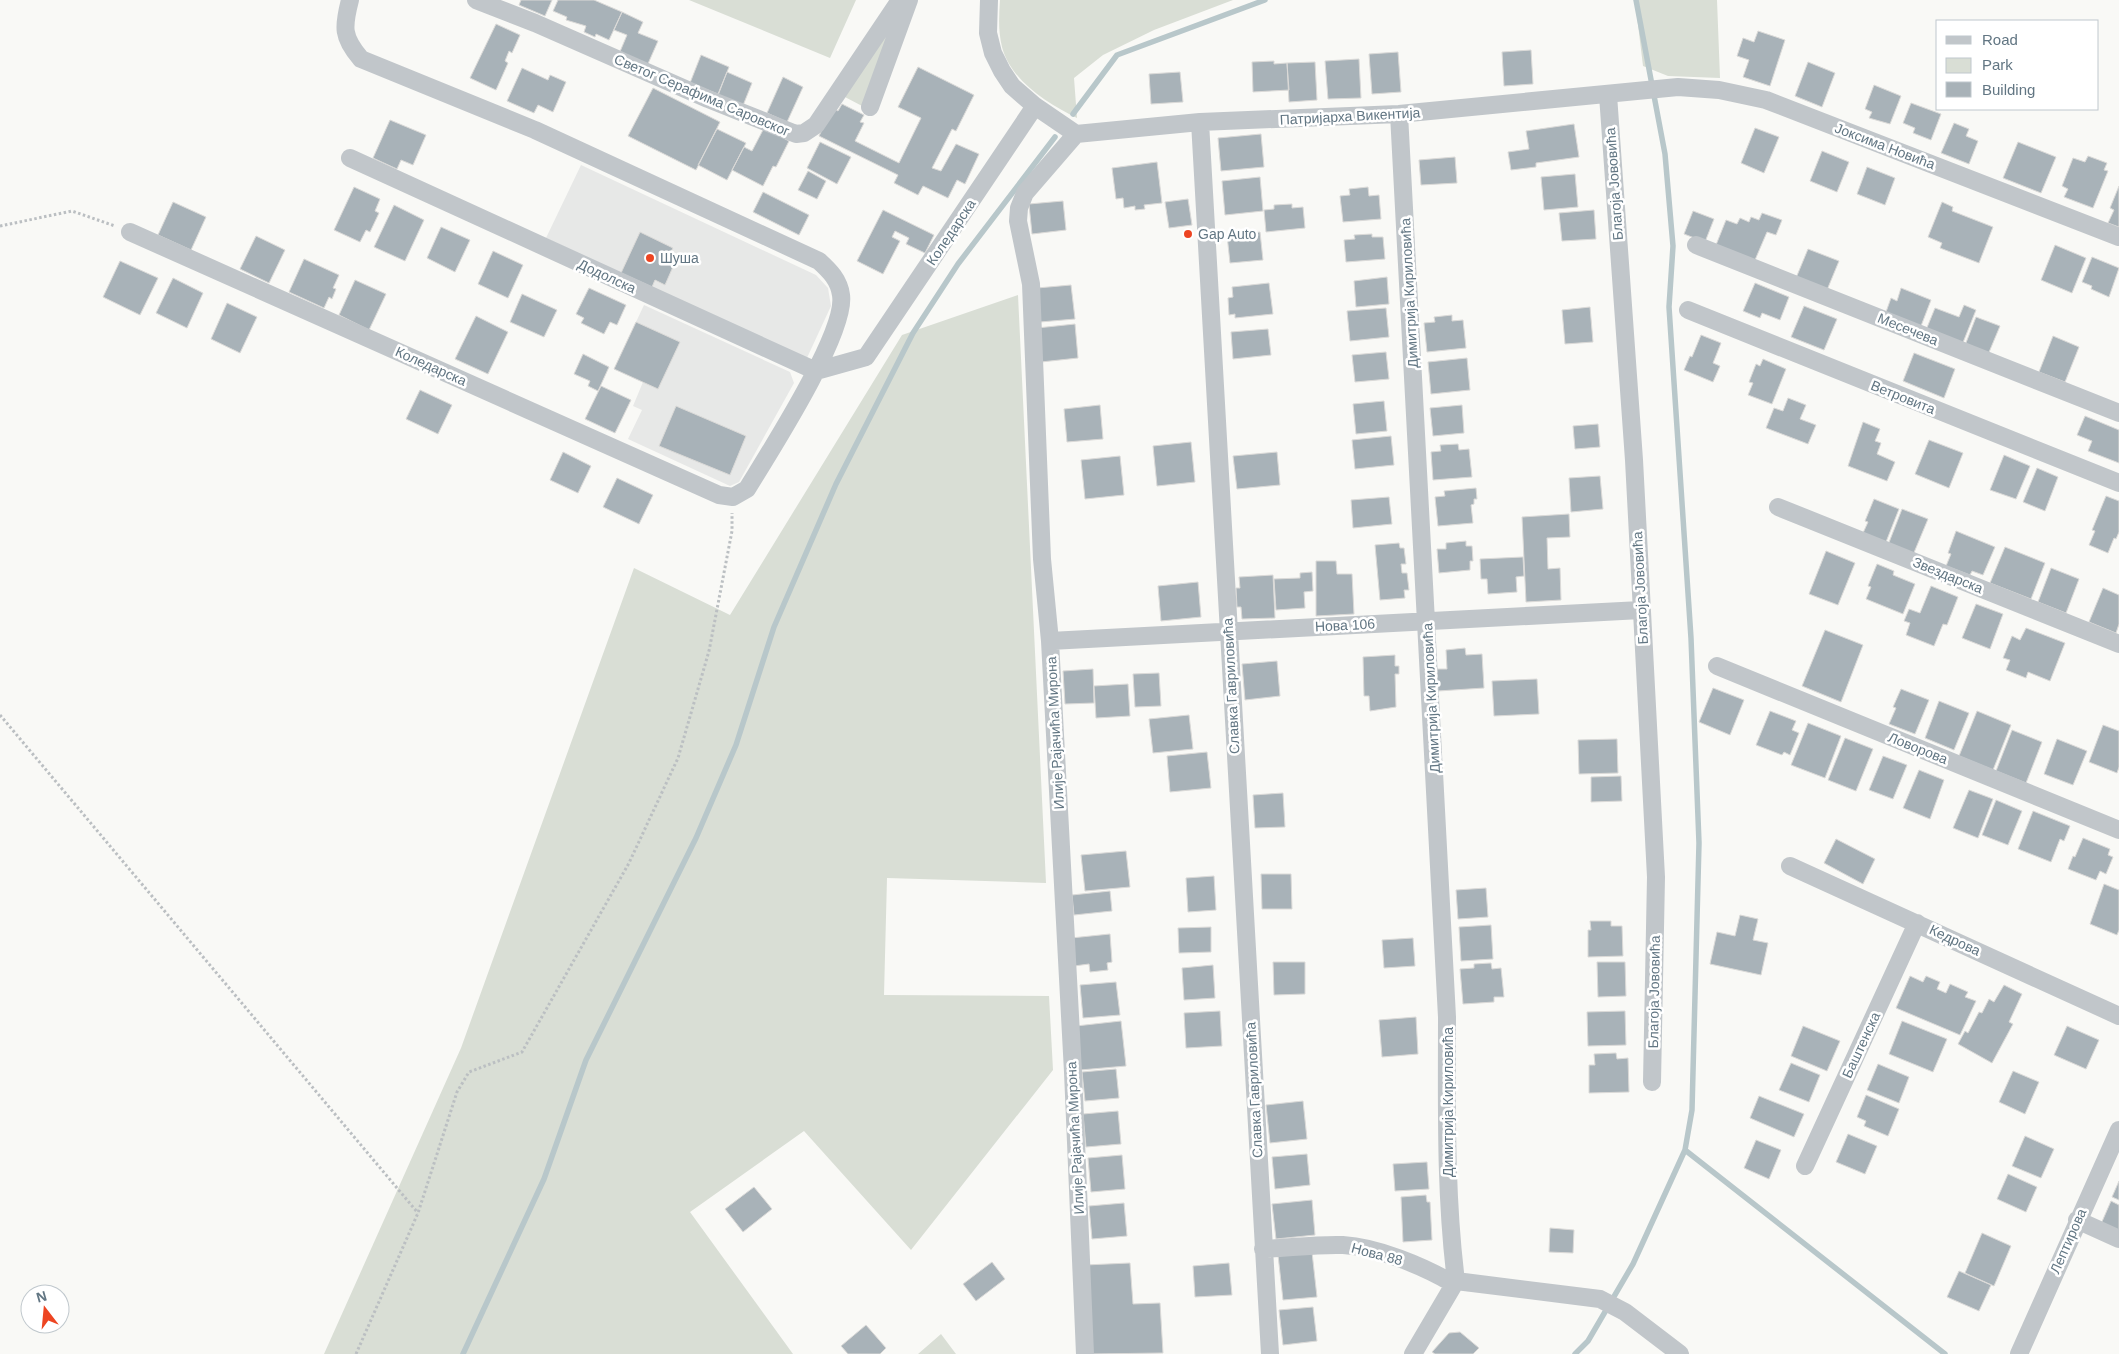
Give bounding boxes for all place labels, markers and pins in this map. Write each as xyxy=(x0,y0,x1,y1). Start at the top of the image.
place label: Gap Auto xyxy=(1198,226,1257,242)
marker: Gap Auto xyxy=(1182,228,1194,240)
place label: Шуша xyxy=(660,250,699,266)
marker: Шуша xyxy=(644,252,656,264)

